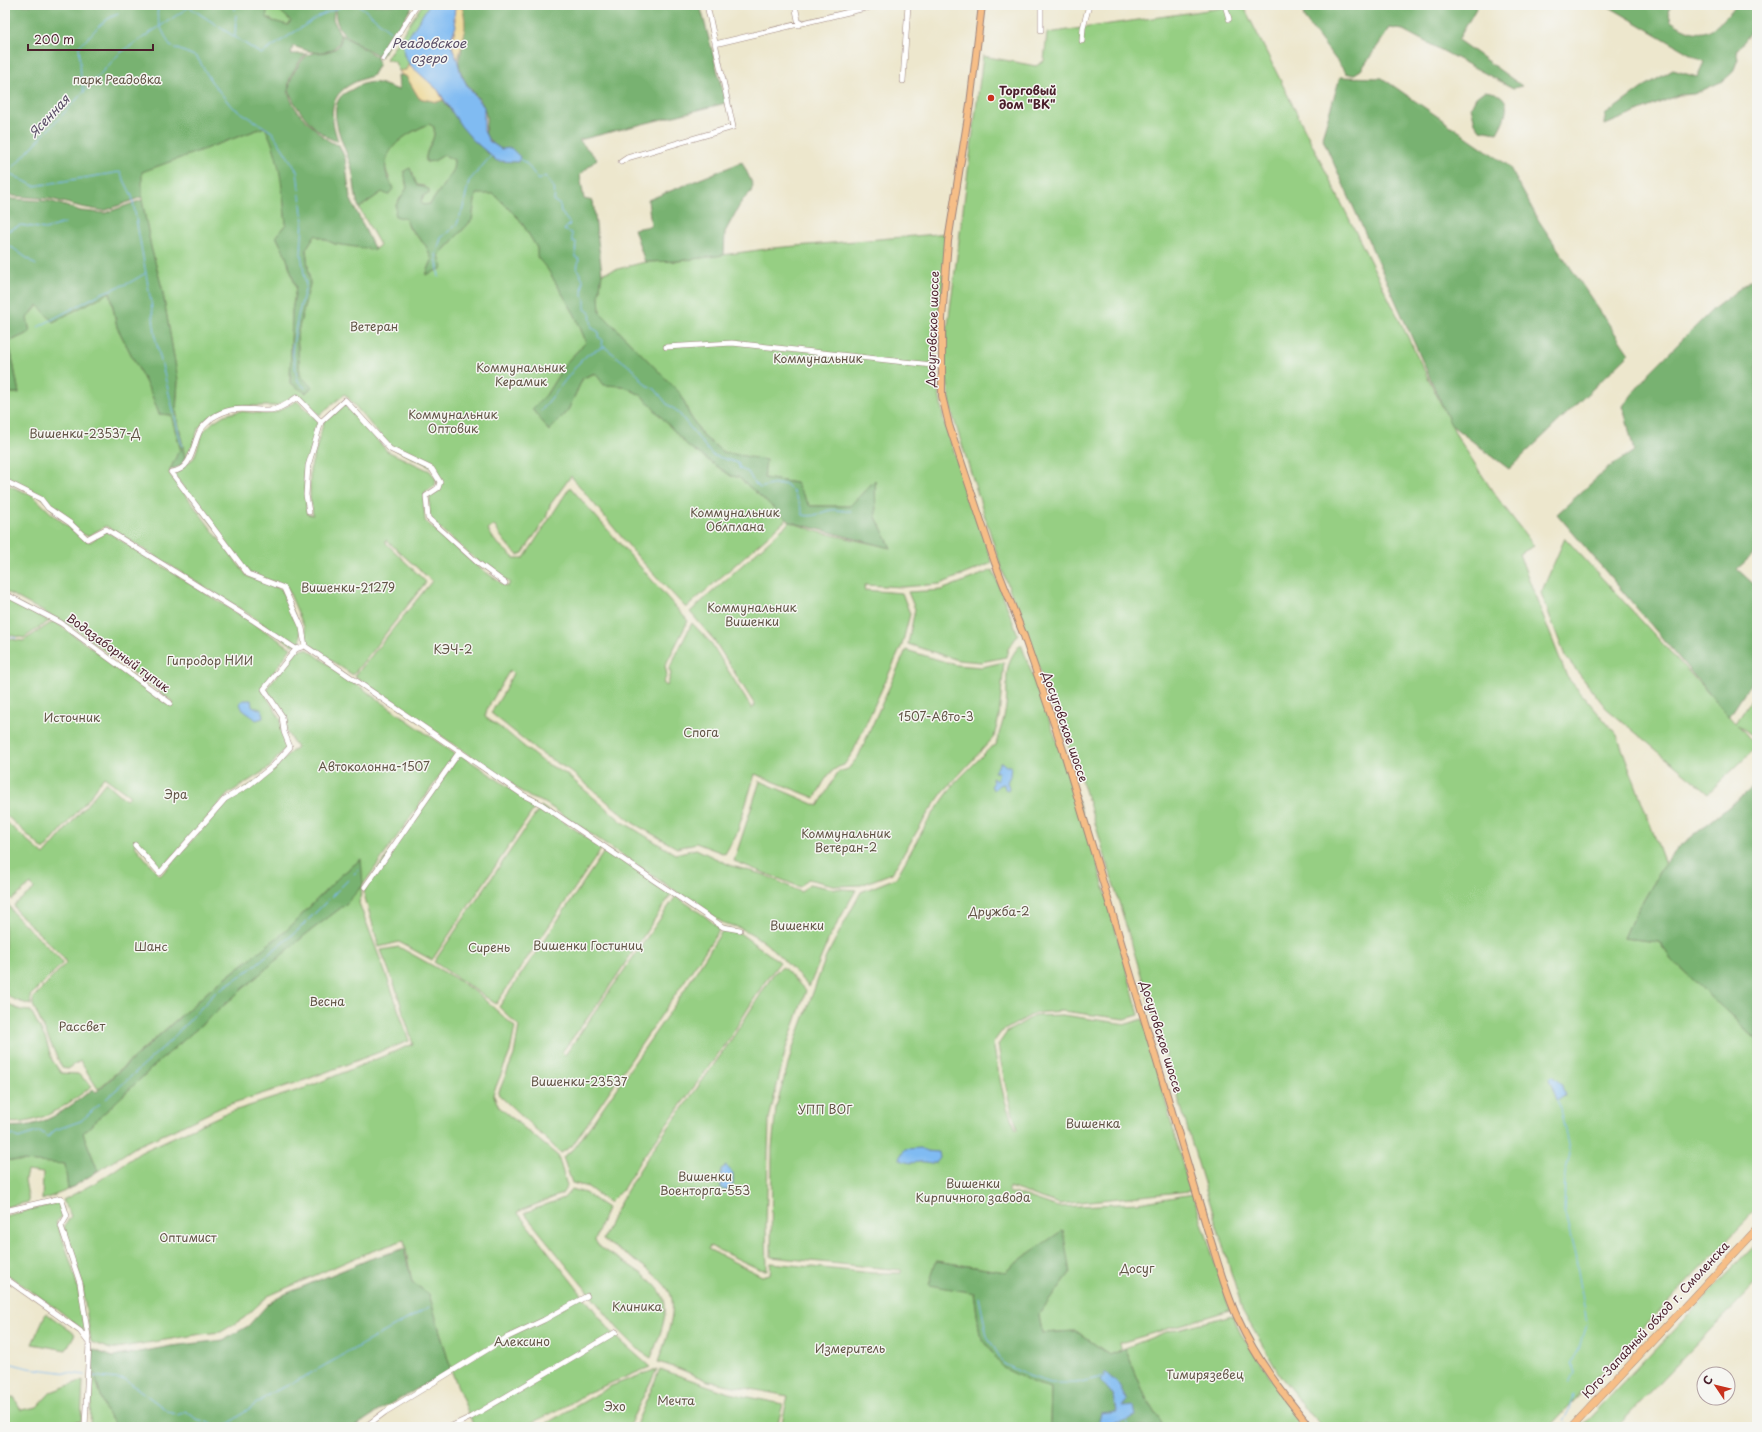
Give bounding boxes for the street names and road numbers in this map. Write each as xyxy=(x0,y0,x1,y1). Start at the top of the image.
street label: Досуговское шоссе xyxy=(921,271,943,388)
street label: Водазаборный тупик xyxy=(63,609,175,696)
street label: Досуговское шоссе xyxy=(1038,668,1093,784)
street label: Досуговское шоссе xyxy=(1136,978,1188,1095)
street label: Юго-Западный обход г. Смоленска xyxy=(1579,1238,1733,1402)

